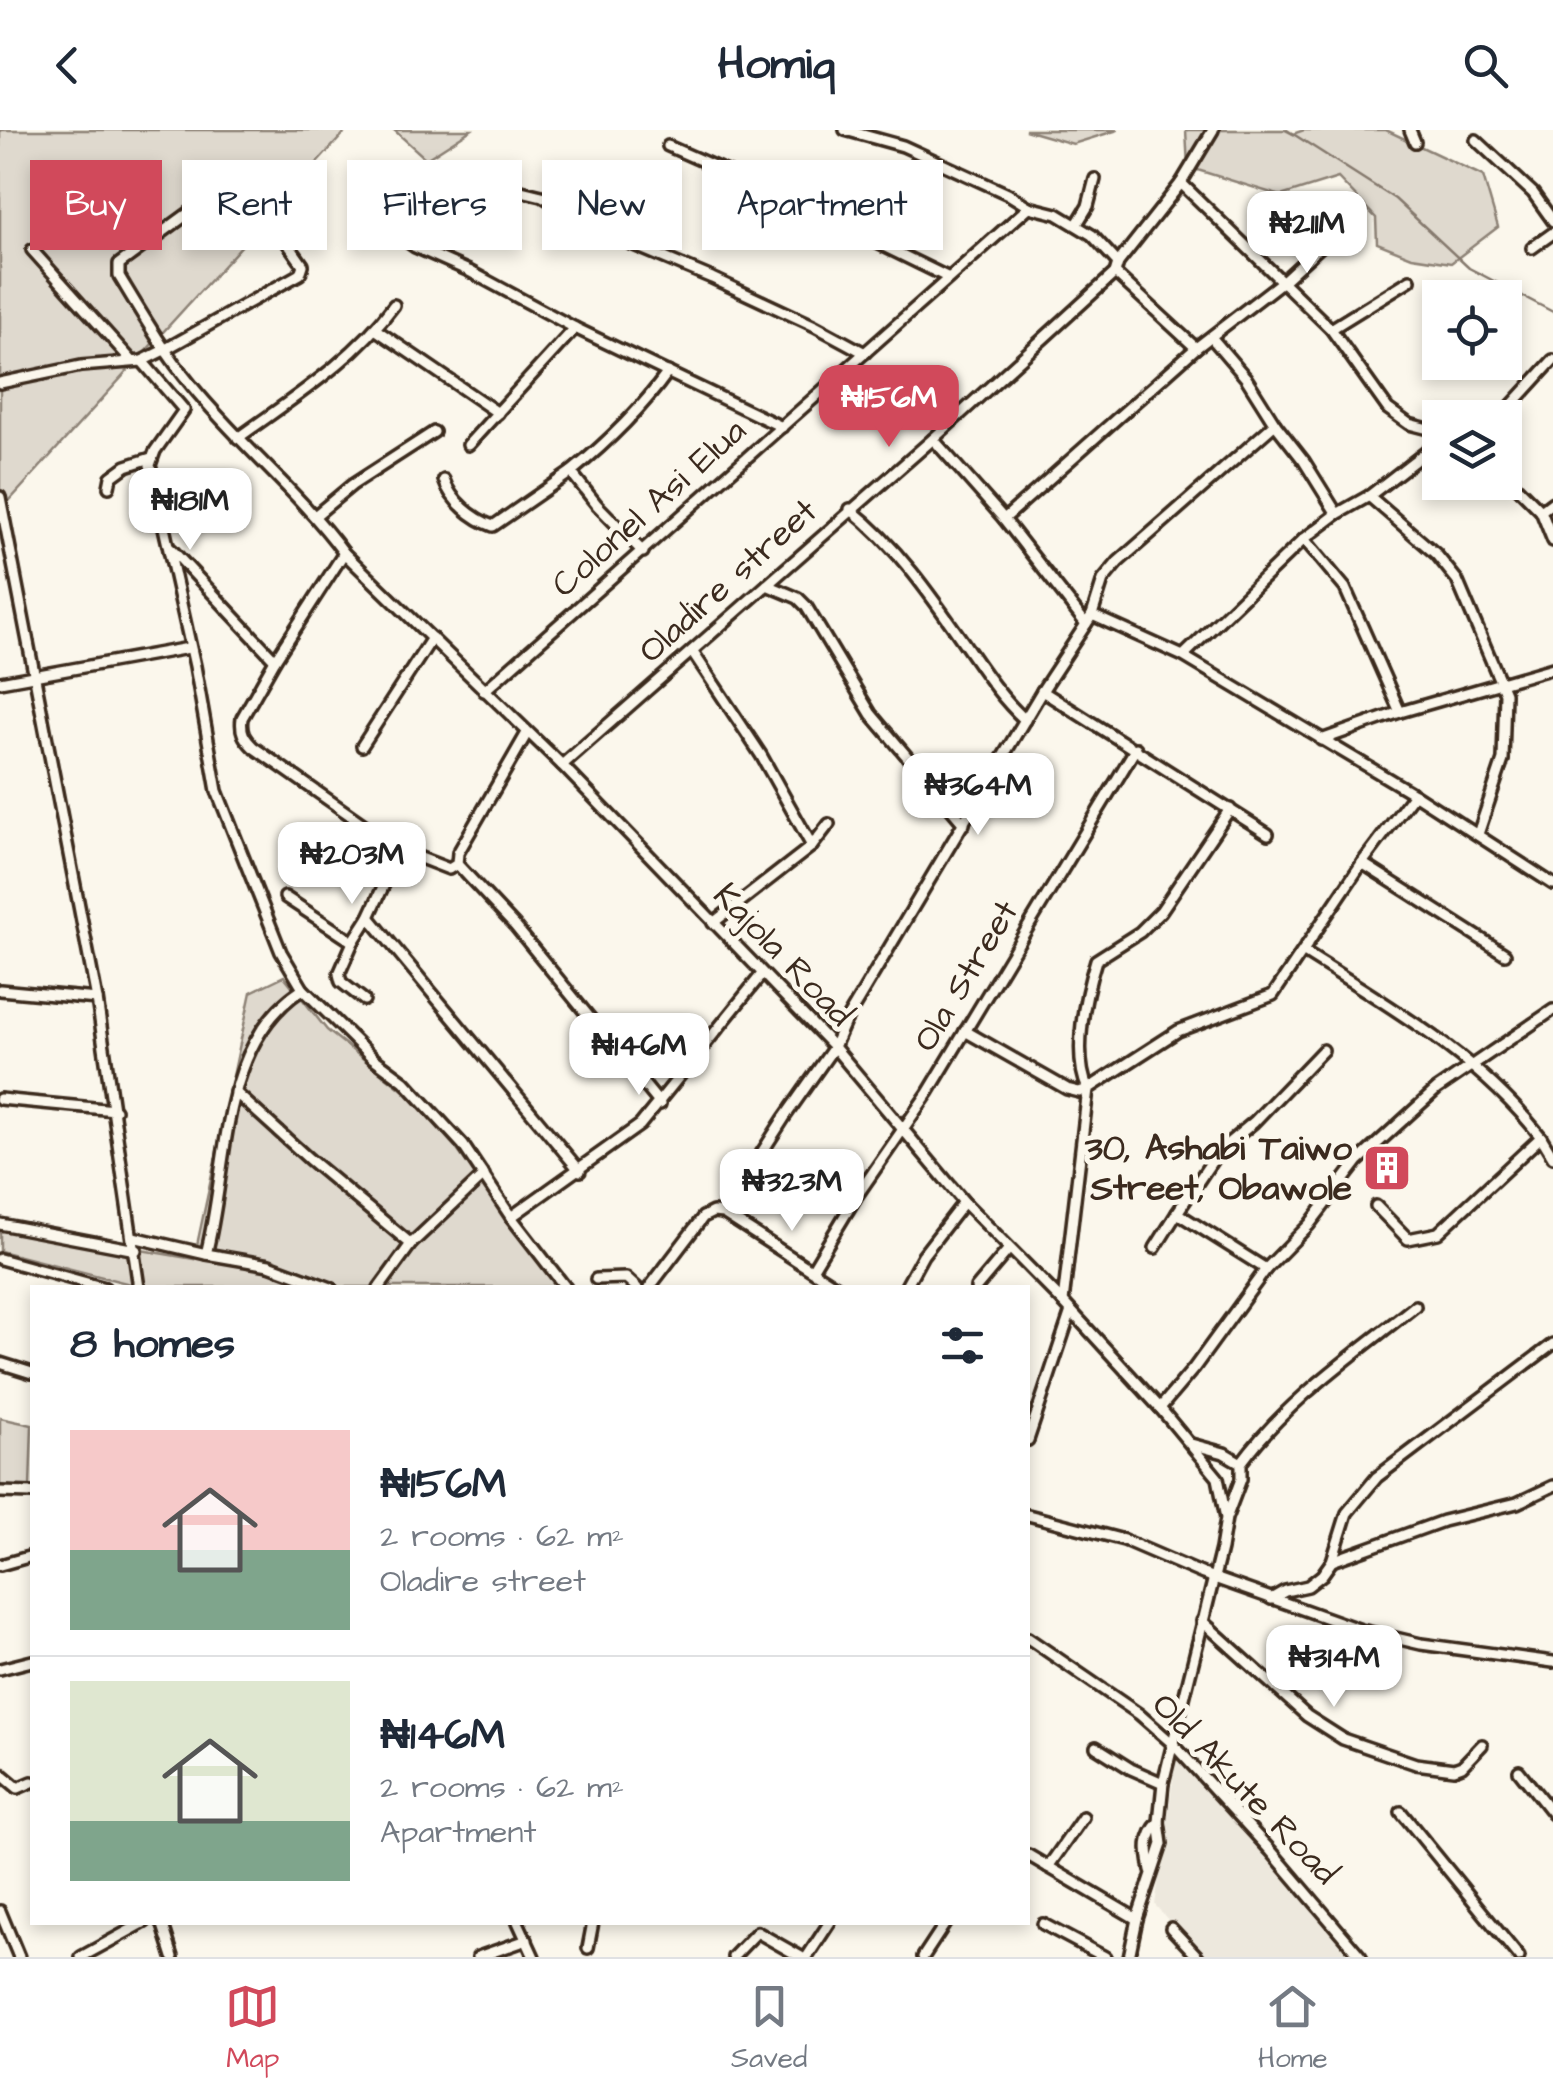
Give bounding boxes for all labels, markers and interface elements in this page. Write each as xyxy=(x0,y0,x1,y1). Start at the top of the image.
text: Homiq xyxy=(718,34,835,96)
icon: back xyxy=(40,38,95,93)
icon: search xyxy=(1458,38,1513,93)
chip: Buy xyxy=(30,160,162,250)
chip: Rent xyxy=(182,160,327,250)
chip: Filters xyxy=(347,160,522,250)
chip: New xyxy=(542,160,682,250)
chip: Apartment xyxy=(702,160,943,250)
pin: ₦211M xyxy=(1237,191,1377,276)
text: ₦211M xyxy=(1269,201,1345,246)
map controls xyxy=(1422,280,1522,500)
button: locate xyxy=(1422,280,1522,380)
pin: ₦156M xyxy=(819,365,959,450)
text: ₦156M xyxy=(841,375,937,420)
button: layers xyxy=(1422,400,1522,500)
street label: Colonel Asi Elua xyxy=(541,407,757,609)
pin: ₦181M xyxy=(120,468,260,553)
text: ₦181M xyxy=(151,478,229,523)
street label: Oladire street xyxy=(628,487,828,675)
pin: ₦364M xyxy=(908,753,1048,838)
text: ₦364M xyxy=(924,763,1032,808)
pin: ₦203M xyxy=(282,822,422,907)
text: ₦203M xyxy=(300,832,404,877)
street label: Kajola Road xyxy=(702,872,864,1038)
street label: Ola Street xyxy=(902,891,1030,1061)
pin: ₦146M xyxy=(569,1013,709,1098)
text: ₦146M xyxy=(591,1023,687,1068)
place label: 30, Ashabi Taiwo Street, Obawole xyxy=(1084,1124,1352,1213)
building icon: 30, Ashabi Taiwo Street, Obawole xyxy=(1361,1142,1413,1194)
pin: ₦323M xyxy=(722,1149,862,1234)
text: ₦323M xyxy=(742,1159,842,1204)
text: 8 homes xyxy=(70,1316,235,1374)
icon: filters xyxy=(935,1318,990,1373)
text: ₦156M xyxy=(380,1456,507,1514)
icon: home xyxy=(150,1470,270,1590)
text: 2 rooms · 62 m² xyxy=(380,1514,624,1559)
text: Oladire street xyxy=(380,1559,586,1604)
pin: ₦314M xyxy=(1264,1625,1404,1710)
text: ₦314M xyxy=(1288,1635,1380,1680)
street label: Old Akute Road xyxy=(1141,1682,1350,1896)
text: ₦146M xyxy=(380,1707,505,1765)
icon: home xyxy=(150,1721,270,1841)
text: 2 rooms · 62 m² xyxy=(380,1765,624,1810)
text: Apartment xyxy=(380,1810,536,1855)
tab: Map xyxy=(225,1979,280,2078)
tab: Saved xyxy=(731,1979,807,2078)
tab: Home xyxy=(1258,1979,1328,2078)

